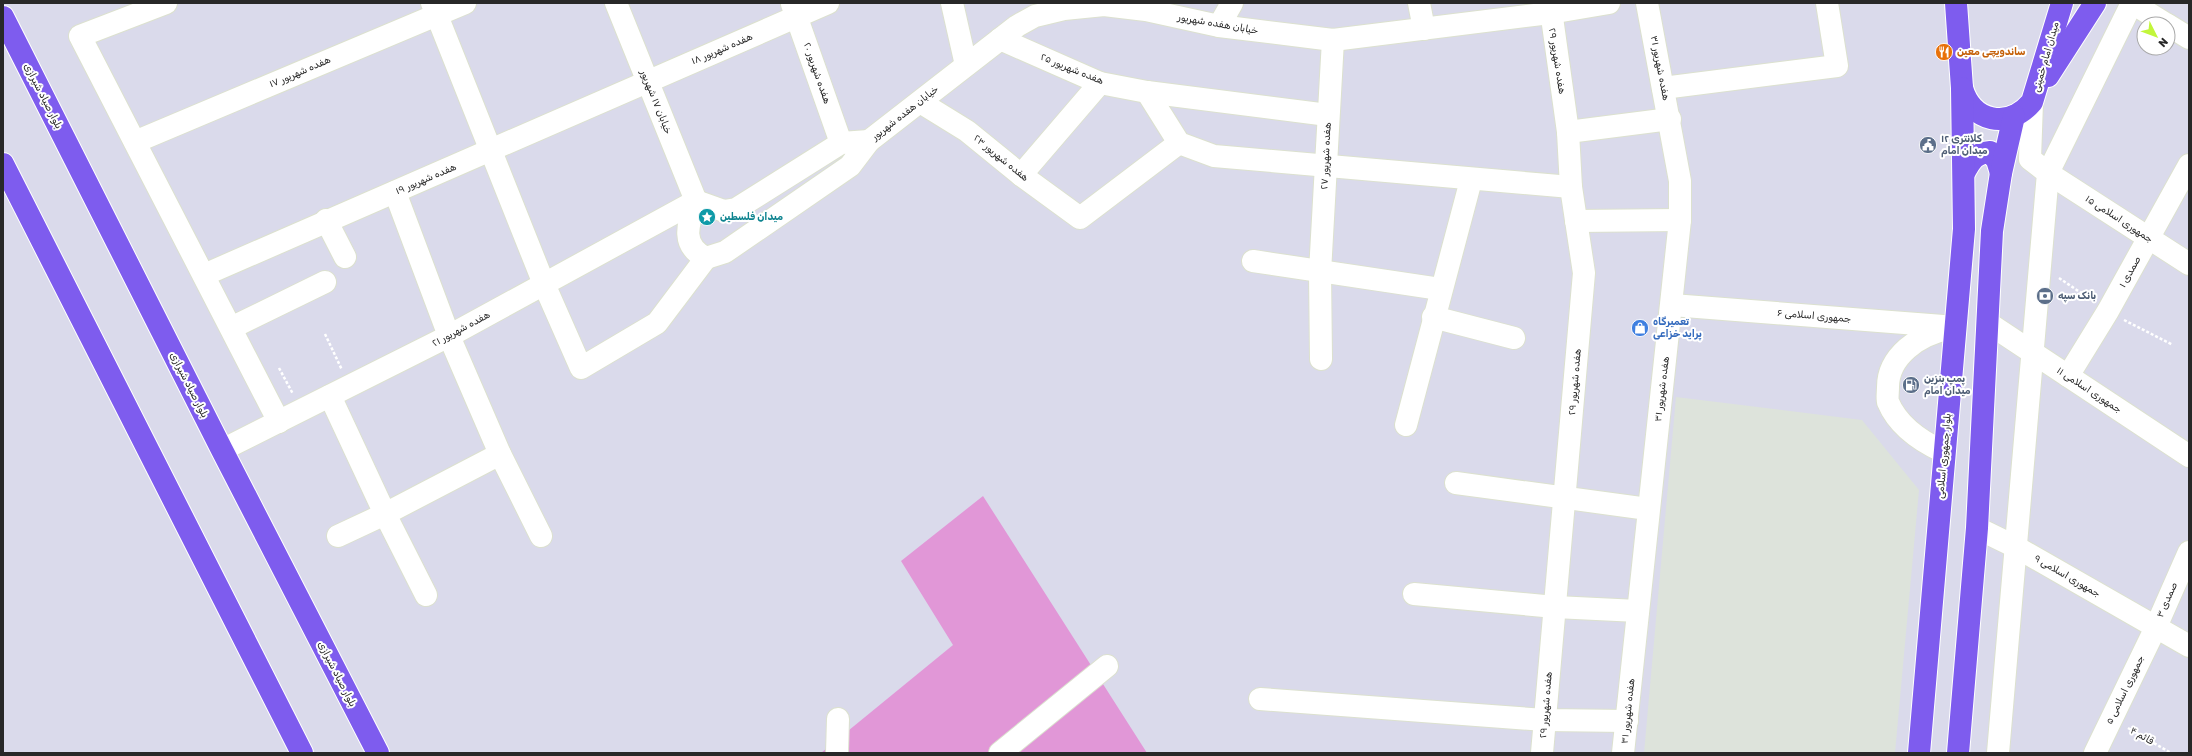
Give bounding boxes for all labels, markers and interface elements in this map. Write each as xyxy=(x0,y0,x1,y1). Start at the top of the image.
street label: خیابان هفده شهریور xyxy=(1176,11,1259,37)
north arrow xyxy=(2136,16,2176,56)
street label: میدان امام خمینی xyxy=(2030,20,2062,94)
street label: هفده شهریور ۲۹ xyxy=(1546,27,1568,95)
street label: هفده شهریور ۱۸ xyxy=(690,31,755,67)
street label: هفده شهریور ۳۱ xyxy=(1648,35,1672,102)
text: N xyxy=(2156,35,2171,50)
street label: هفده شهریور ۲۰ xyxy=(801,41,833,106)
restaurant icon: ساندویچی معین xyxy=(1934,42,1954,62)
place label: ساندویچی معین xyxy=(1957,46,2026,58)
street label: هفده شهریور ۲۵ xyxy=(1039,51,1106,87)
street label: هفده شهریور ۱۷ xyxy=(268,54,333,90)
street label: بلوار صیاد شیرازی xyxy=(21,61,65,131)
street label: خیابان ۱۷ شهریور xyxy=(637,67,674,136)
street label: خیابان هفده شهریور xyxy=(868,83,941,143)
street label: هفده شهریور ۲۷ xyxy=(1318,122,1334,190)
street label: هفده شهریور ۲۳ xyxy=(971,132,1031,184)
place label: کلانتری ۱۲ میدان امام xyxy=(1941,133,1988,158)
public building icon: کلانتری ۱۲ میدان امام xyxy=(1918,135,1938,155)
street label: هفده شهریور ۱۹ xyxy=(394,161,458,197)
street label: جمهوری اسلامی ۱۵ xyxy=(2083,193,2155,245)
place icon: میدان فلسطین xyxy=(697,207,717,227)
place label: میدان فلسطین xyxy=(720,211,783,223)
street label: صمدی ۱ xyxy=(2117,254,2143,290)
bank icon: بانک سپه xyxy=(2035,286,2055,306)
place label: بانک سپه xyxy=(2058,290,2096,303)
street label: جمهوری اسلامی ۶ xyxy=(1777,307,1851,325)
street label: هفده شهریور ۲۱ xyxy=(430,309,492,349)
place label: تعمیرگاه پراید خزاعی xyxy=(1653,316,1702,341)
shop icon: تعمیرگاه پراید خزاعی xyxy=(1630,318,1650,338)
street label: هفده شهریور ۲۹ xyxy=(1566,348,1584,416)
street label: بلوار صیاد شیرازی xyxy=(167,350,211,420)
street label: هفده شهریور ۳۱ xyxy=(1652,355,1672,422)
street label: جمهوری اسلامی ۱۱ xyxy=(2054,365,2124,415)
place label: پمپ بنزین میدان امام xyxy=(1924,373,1971,398)
fuel station icon: پمپ بنزین میدان امام xyxy=(1901,375,1921,395)
street label: بلوار جمهوری اسلامی xyxy=(1934,413,1954,499)
street label: جمهوری اسلامی ۹ xyxy=(2032,552,2102,600)
street label: صمدی ۳ xyxy=(2154,580,2180,620)
street label: بلوار صیاد شیرازی xyxy=(315,639,359,709)
street label: جمهوری اسلامی ۵ xyxy=(2103,654,2147,726)
street label: هفده شهریور ۲۹ xyxy=(1537,671,1555,739)
street label: هفده شهریور ۳۱ xyxy=(1619,677,1637,744)
street label: قائم ۴ xyxy=(2128,724,2156,748)

